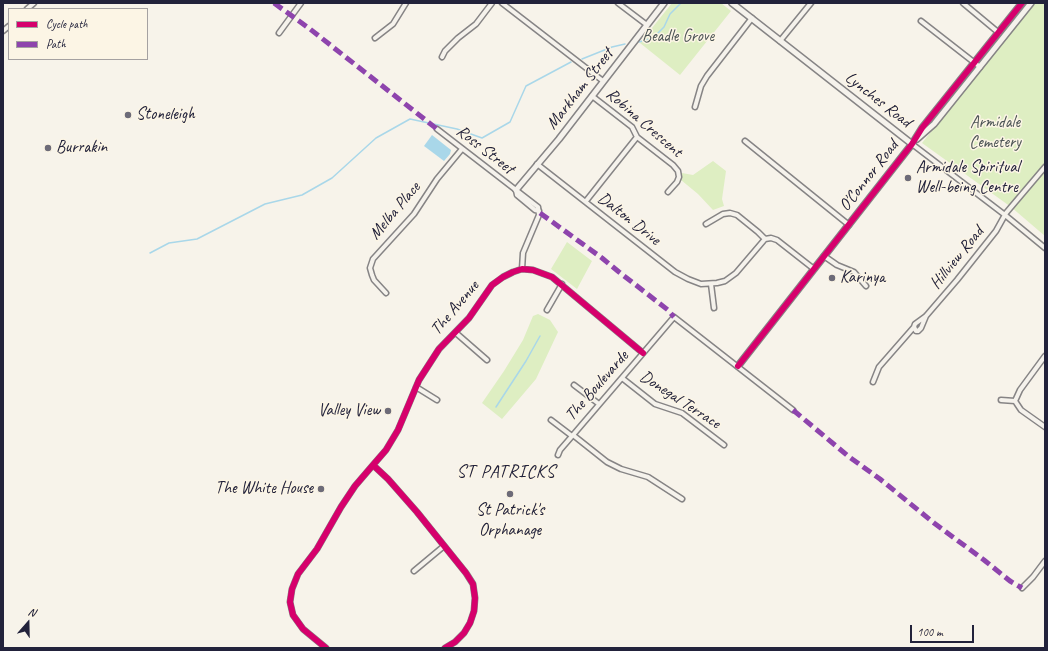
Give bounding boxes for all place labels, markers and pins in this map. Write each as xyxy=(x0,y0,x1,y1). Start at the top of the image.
place label: Stoneleigh xyxy=(136,105,195,125)
marker: Stoneleigh xyxy=(123,110,133,120)
place label: Burrakin xyxy=(56,138,107,158)
marker: Burrakin xyxy=(43,143,53,153)
place label: Armidale Spiritual Well-being Centre xyxy=(916,158,1019,198)
marker: Armidale Spiritual Well-being Centre xyxy=(903,173,913,183)
place label: Karinya xyxy=(840,268,885,288)
marker: Karinya xyxy=(827,273,837,283)
place label: Valley View xyxy=(318,401,380,421)
marker: Valley View xyxy=(383,406,393,416)
place label: The White House xyxy=(215,479,313,499)
marker: The White House xyxy=(316,484,326,494)
marker: St Patrick's Orphanage xyxy=(505,489,515,499)
place label: St Patrick's Orphanage xyxy=(476,501,544,541)

